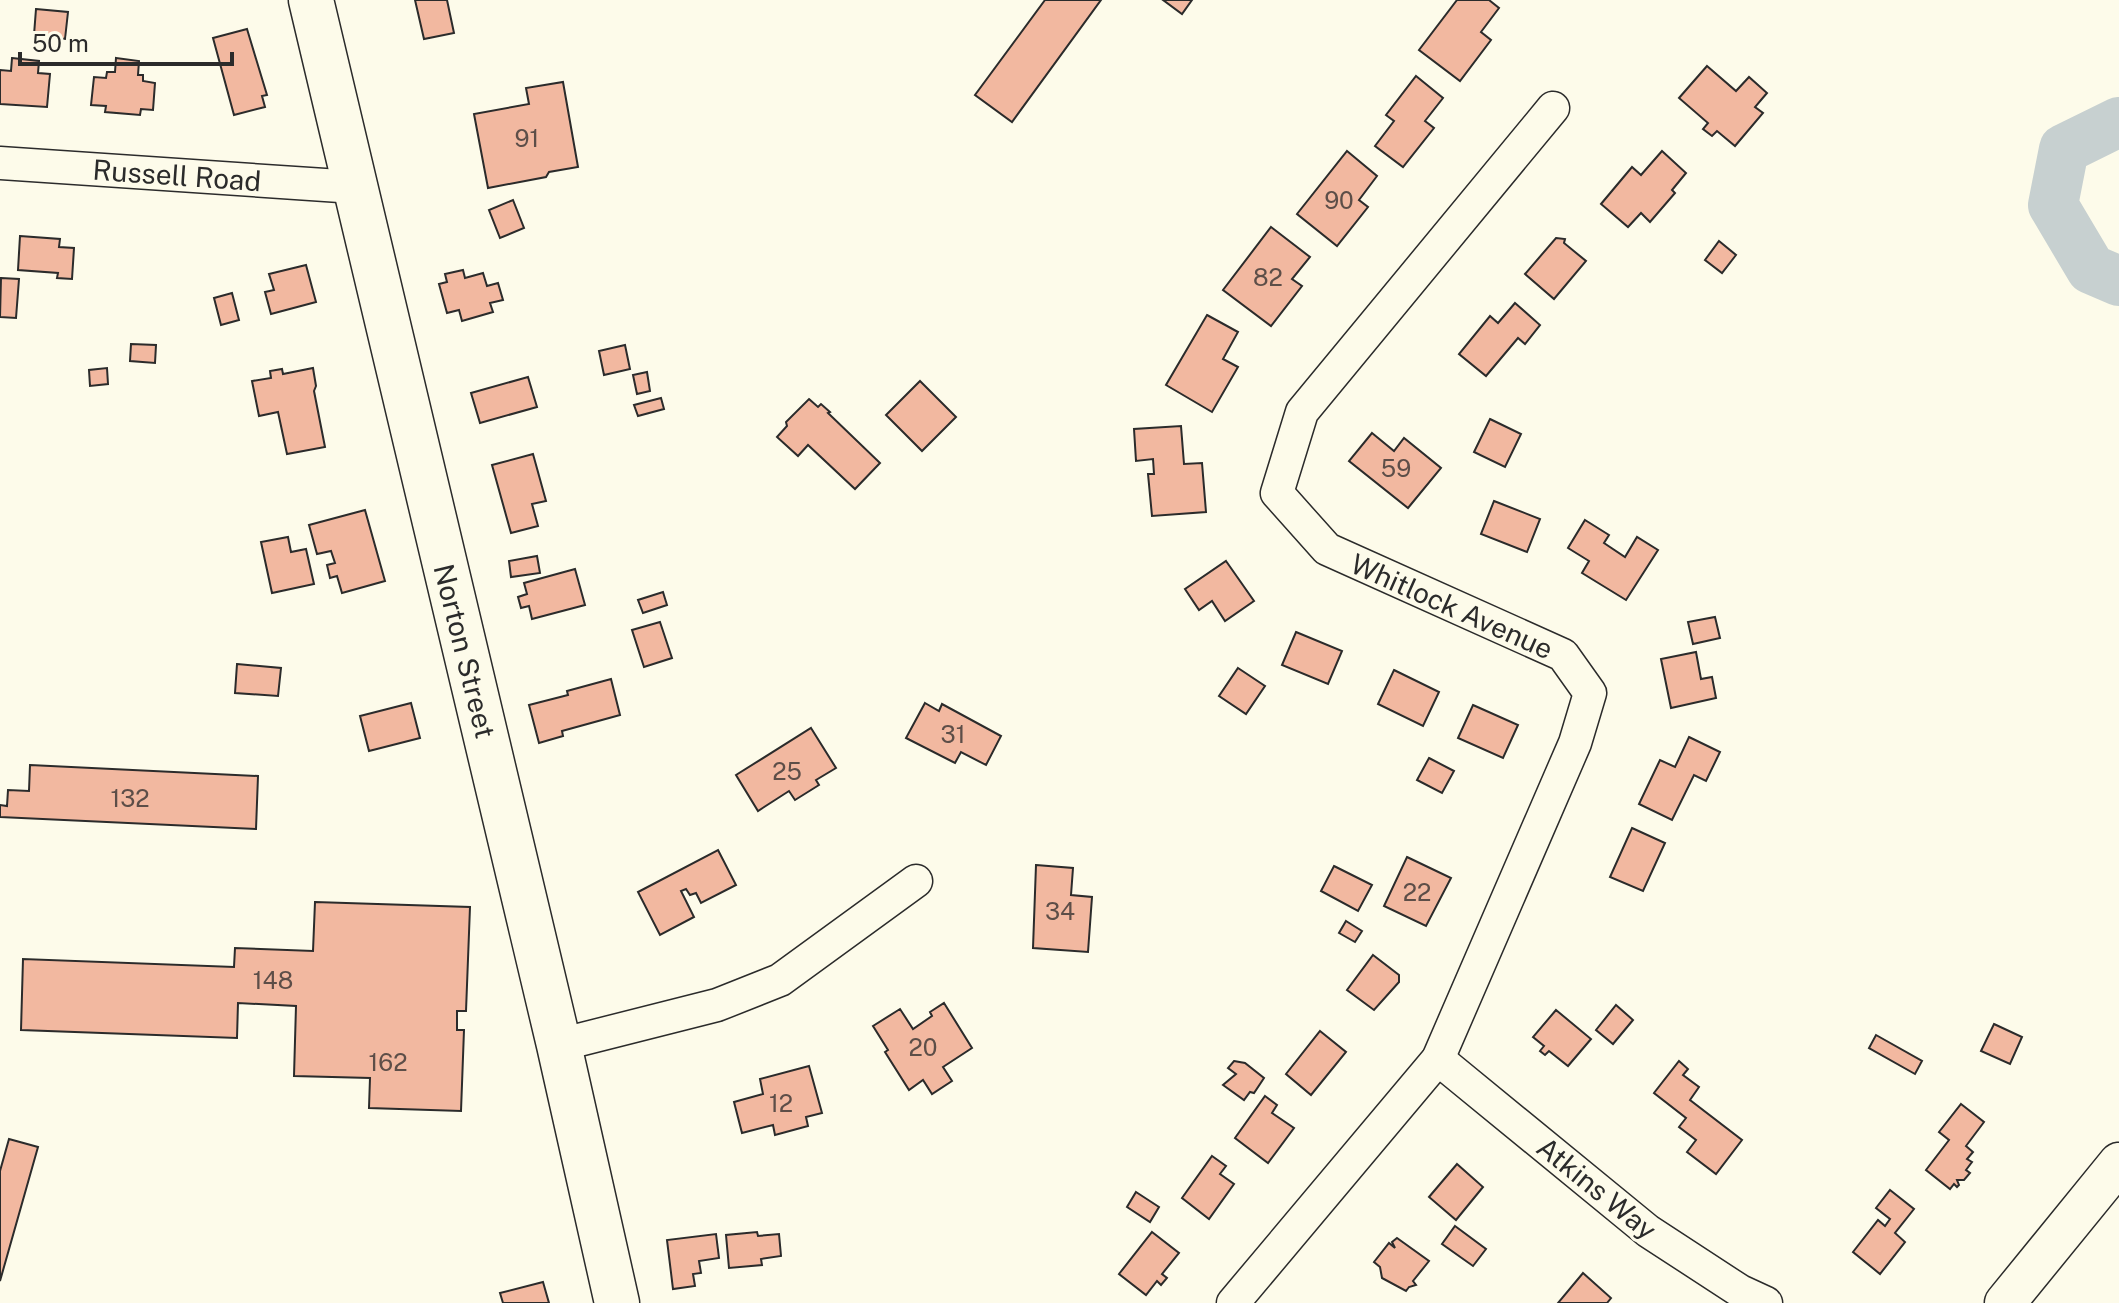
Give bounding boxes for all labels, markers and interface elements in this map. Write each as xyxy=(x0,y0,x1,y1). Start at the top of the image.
scale bar xyxy=(20,16,232,66)
text: 50 m xyxy=(32,29,89,57)
house number: 91 xyxy=(515,124,539,152)
street label: Russell Road xyxy=(92,153,262,197)
house number: 90 xyxy=(1324,186,1354,214)
house number: 82 xyxy=(1253,263,1283,291)
house number: 59 xyxy=(1381,454,1411,482)
street label: Whitlock Avenue xyxy=(1346,547,1558,665)
street label: Norton Street xyxy=(427,560,503,742)
house number: 31 xyxy=(941,720,965,748)
house number: 25 xyxy=(772,757,802,785)
house number: 132 xyxy=(110,784,150,812)
house number: 22 xyxy=(1403,878,1431,906)
house number: 34 xyxy=(1045,897,1075,925)
house number: 148 xyxy=(253,966,293,994)
house number: 20 xyxy=(909,1033,938,1061)
house number: 162 xyxy=(368,1048,408,1076)
house number: 12 xyxy=(769,1089,793,1117)
street label: Atkins Way xyxy=(1531,1130,1663,1246)

